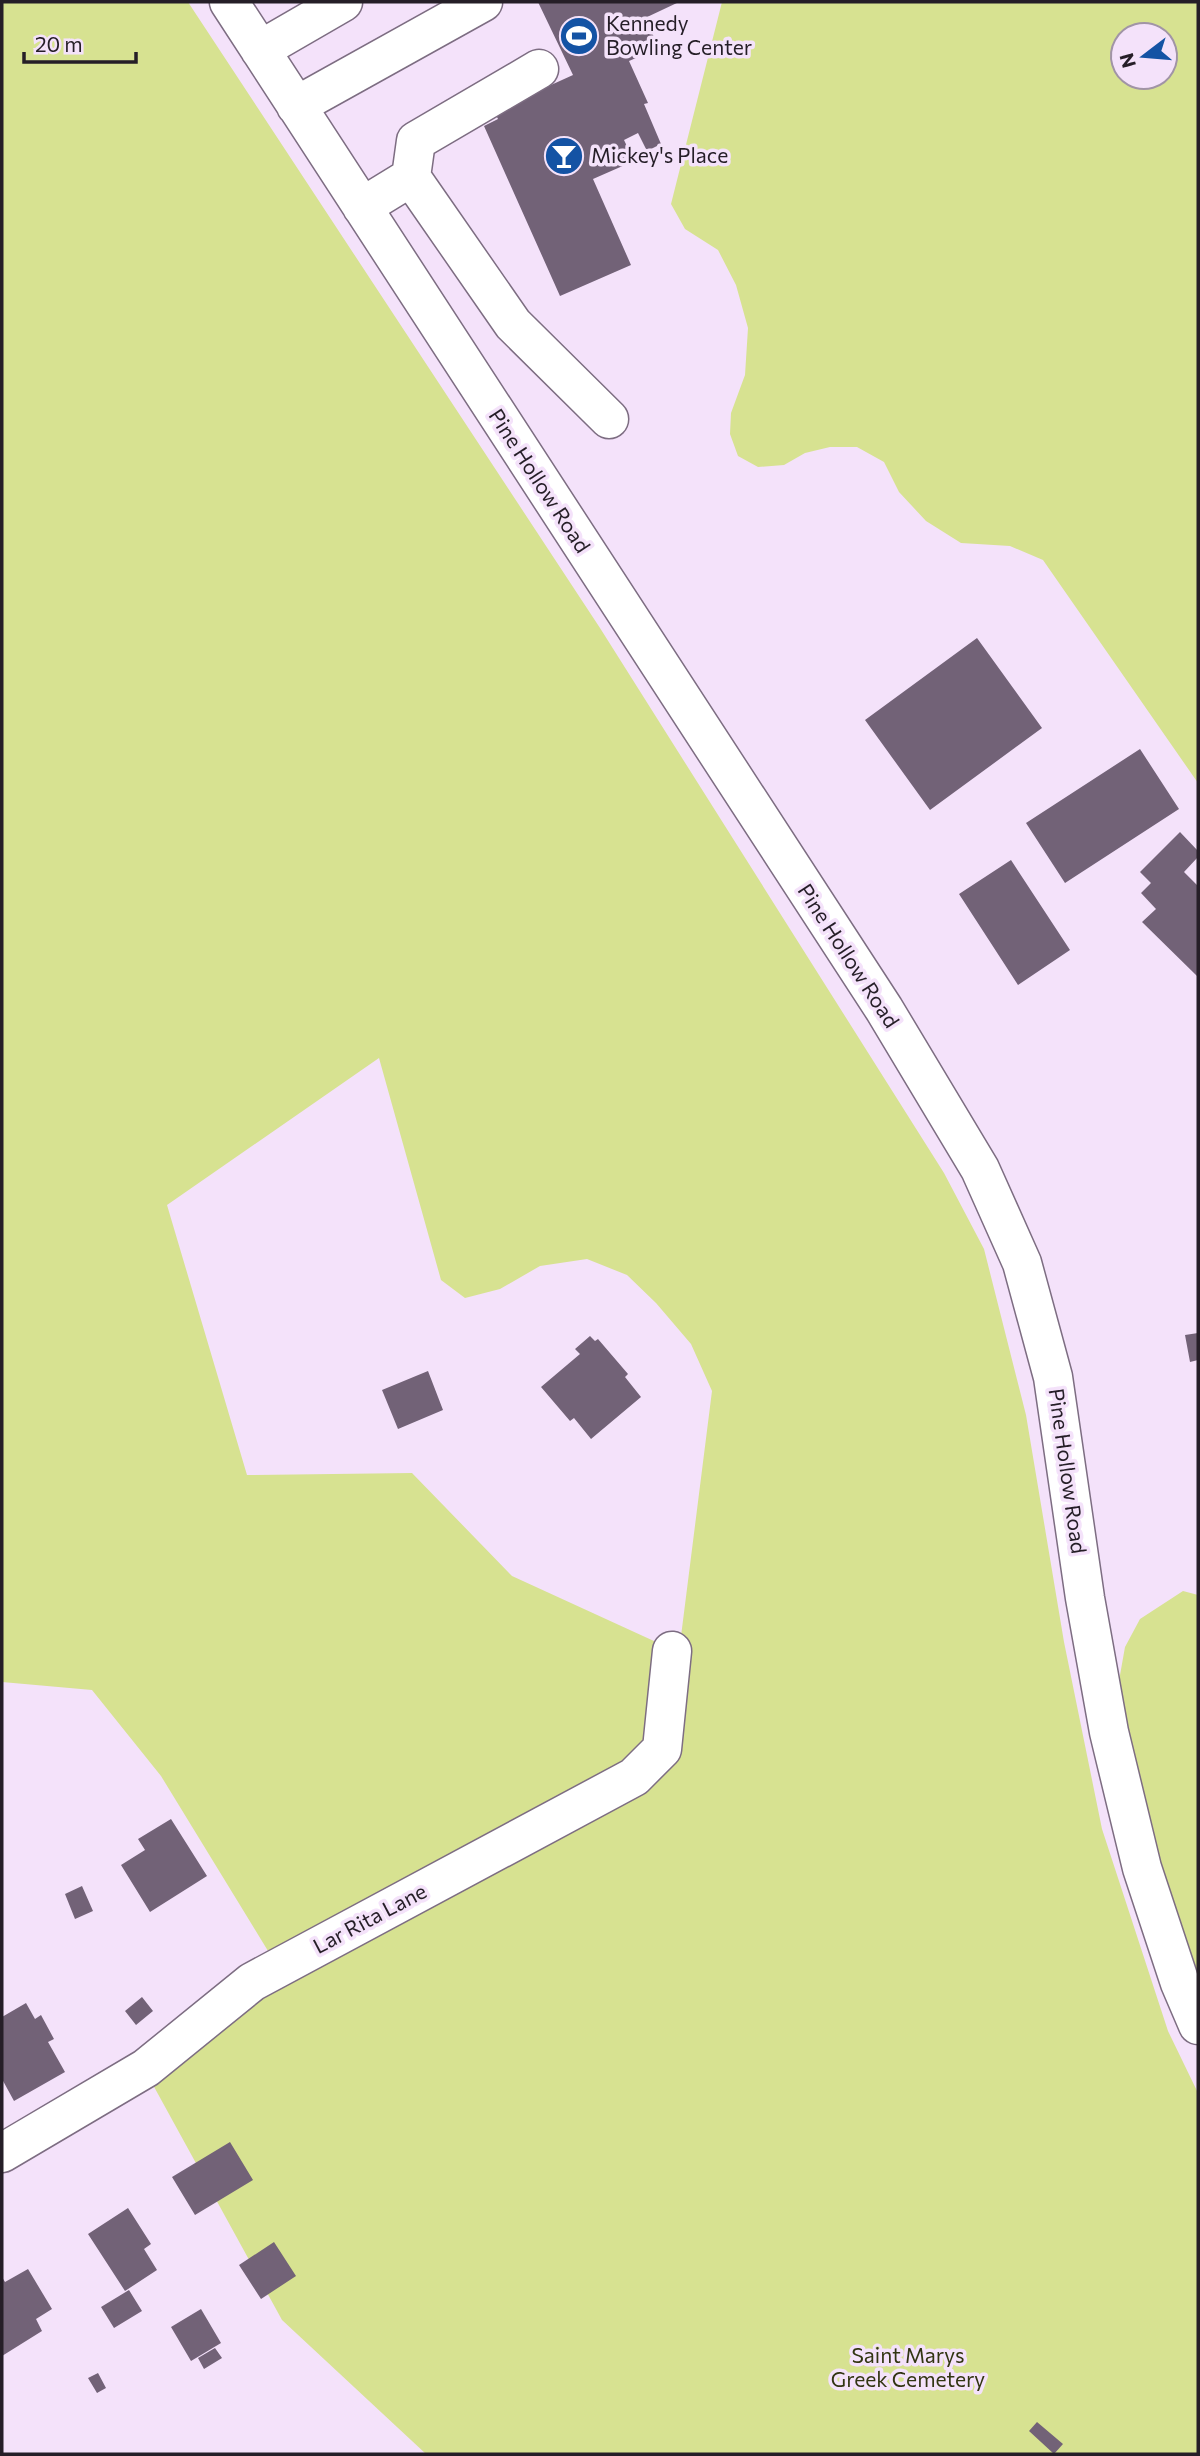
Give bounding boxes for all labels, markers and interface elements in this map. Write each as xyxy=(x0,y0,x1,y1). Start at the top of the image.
place label: Kennedy Bowling Center xyxy=(606,10,752,59)
sports icon: Kennedy Bowling Center xyxy=(558,15,600,57)
scale bar xyxy=(24,21,136,65)
north arrow xyxy=(1109,21,1179,91)
text: 20 m xyxy=(35,31,83,56)
text: N xyxy=(1114,51,1140,71)
bar icon: Mickey's Place xyxy=(543,135,585,177)
place label: Mickey's Place xyxy=(591,142,728,167)
street label: Pine Hollow Road xyxy=(484,403,596,557)
street label: Pine Hollow Road xyxy=(793,878,905,1032)
street label: Pine Hollow Road xyxy=(1045,1387,1092,1555)
street label: Lar Rita Lane xyxy=(308,1877,430,1958)
park label: Saint Marys Greek Cemetery xyxy=(831,2342,985,2391)

